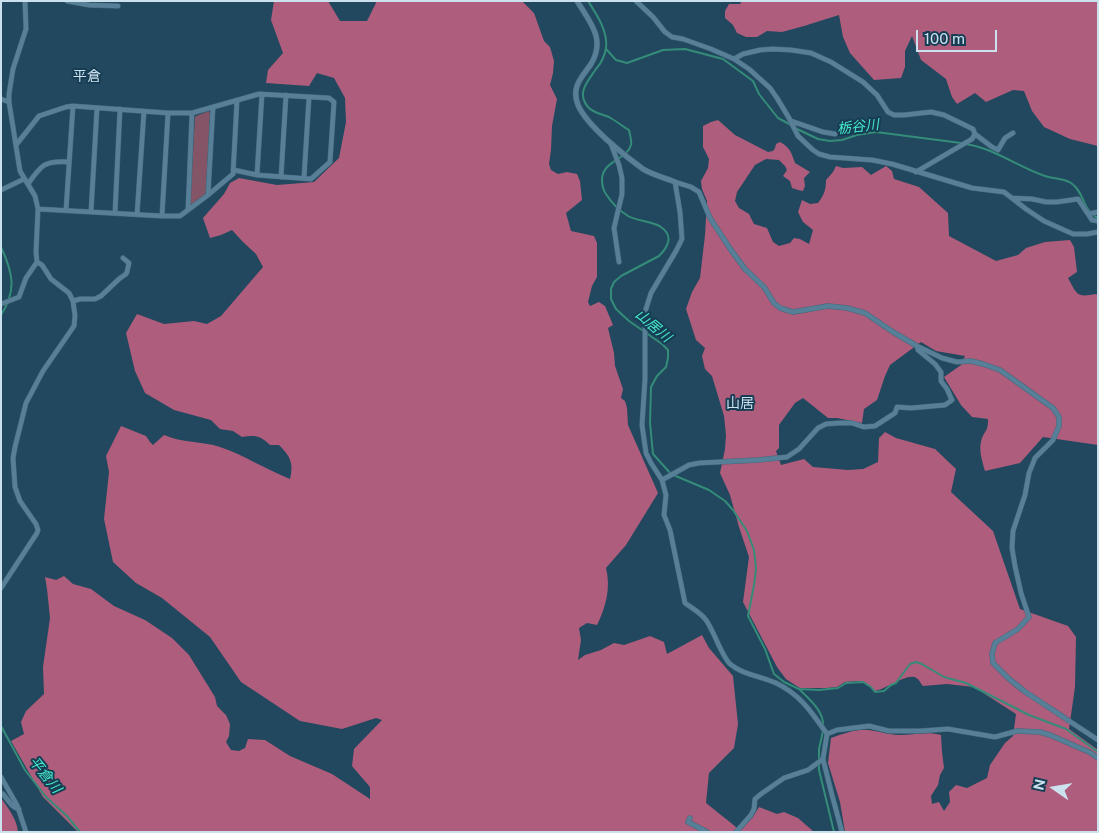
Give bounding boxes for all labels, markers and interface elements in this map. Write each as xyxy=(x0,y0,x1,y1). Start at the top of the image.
scale bar xyxy=(919,20,1000,52)
text: 100 m xyxy=(924,30,965,47)
district label: 平倉 xyxy=(73,69,101,85)
water label: 栃谷川 xyxy=(836,116,880,138)
water label: 山居川 xyxy=(632,306,674,346)
district label: 山居 xyxy=(726,396,754,412)
water label: 平倉川 xyxy=(25,753,65,797)
north arrow xyxy=(1029,763,1079,813)
text: N xyxy=(1030,777,1048,792)

